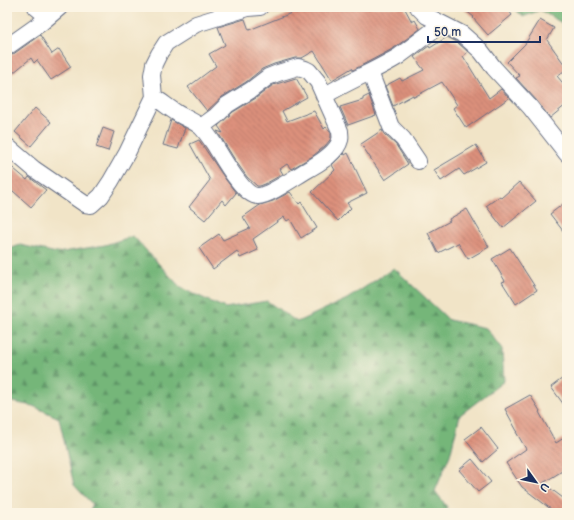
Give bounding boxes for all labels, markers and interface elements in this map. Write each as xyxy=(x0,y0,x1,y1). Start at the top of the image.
scale bar xyxy=(428,18,540,44)
text: 50 m xyxy=(434,25,461,40)
north arrow xyxy=(516,462,556,502)
text: U xyxy=(536,480,552,494)

